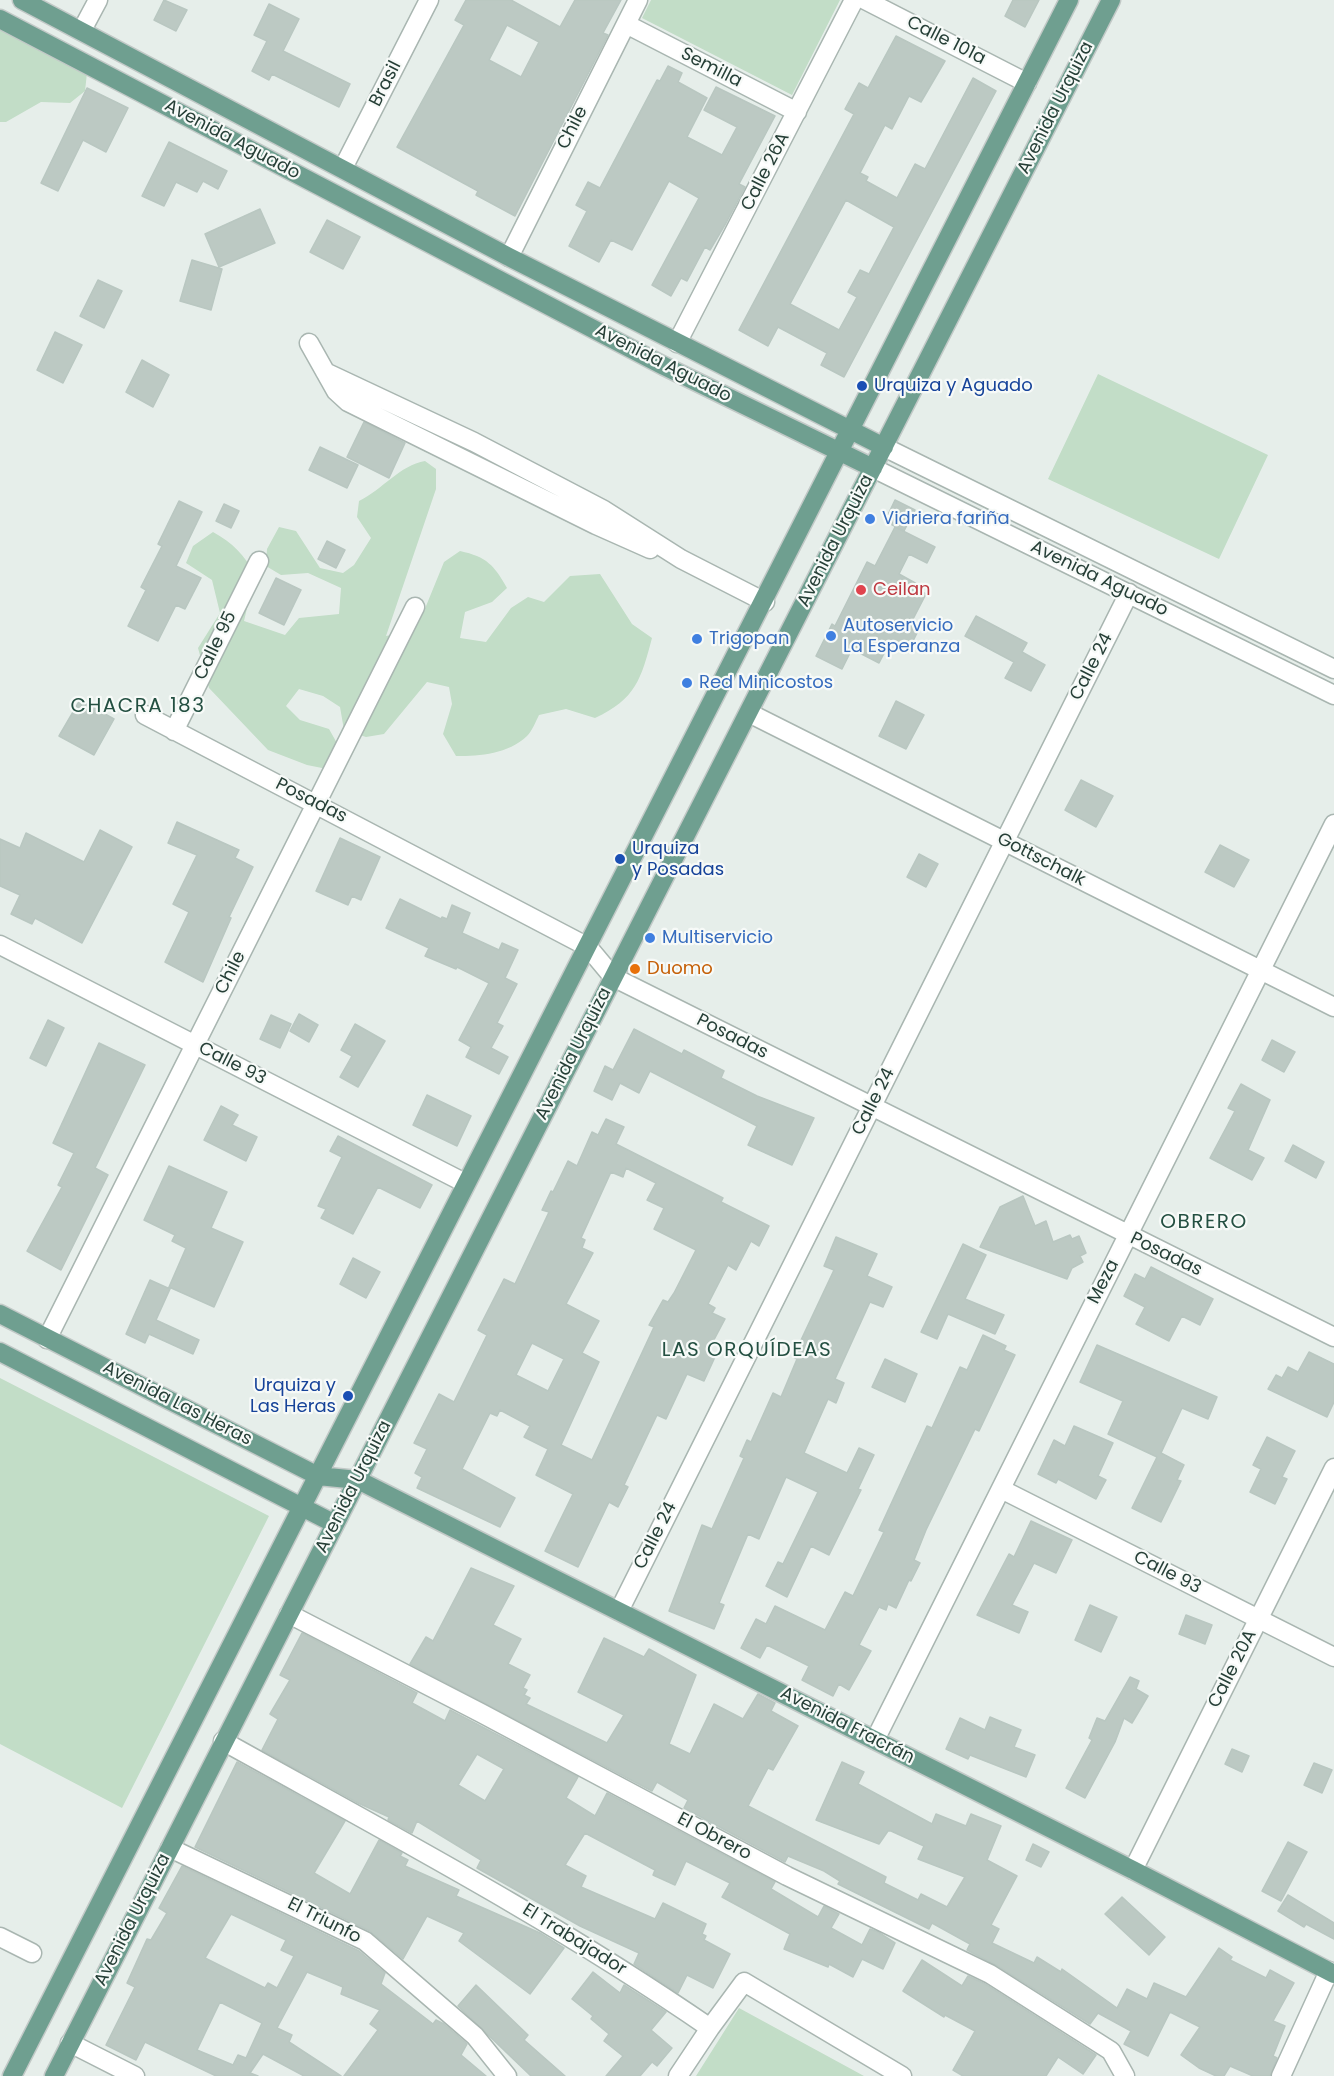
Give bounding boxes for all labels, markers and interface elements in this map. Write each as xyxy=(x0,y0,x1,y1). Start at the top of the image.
street label: Calle 101a xyxy=(903,12,989,70)
street label: Avenida Urquiza xyxy=(1013,38,1099,178)
street label: Semilla xyxy=(677,43,745,93)
street label: Brasil xyxy=(365,58,407,110)
street label: Avenida Aguado xyxy=(161,95,303,185)
street label: Chile xyxy=(553,103,593,153)
street label: Calle 26A xyxy=(737,129,795,215)
street label: Avenida Aguado xyxy=(591,320,735,408)
place label: Urquiza y Aguado xyxy=(874,375,1033,397)
marker: Urquiza y Aguado xyxy=(855,379,869,393)
street label: Avenida Urquiza xyxy=(793,471,879,611)
place label: Vidriera fariña xyxy=(882,508,1010,530)
marker: Vidriera fariña xyxy=(863,512,877,526)
street label: Avenida Aguado xyxy=(1027,536,1171,622)
place label: Ceilan xyxy=(873,579,931,601)
marker: Ceilan xyxy=(854,583,868,597)
street label: Calle 95 xyxy=(190,608,242,684)
place label: Autoservicio La Esperanza xyxy=(843,615,960,658)
place label: Trigopan xyxy=(709,628,789,650)
marker: Autoservicio La Esperanza xyxy=(824,629,838,643)
street label: Calle 24 xyxy=(1066,630,1118,704)
marker: Trigopan xyxy=(690,632,704,646)
place label: Red Minicostos xyxy=(699,672,833,694)
marker: Red Minicostos xyxy=(680,676,694,690)
district label: CHACRA 183 xyxy=(71,695,205,719)
street label: Posadas xyxy=(272,774,350,828)
street label: Gottschalk xyxy=(993,829,1089,891)
place label: Urquiza y Posadas xyxy=(632,838,724,880)
marker: Urquiza y Posadas xyxy=(613,852,627,866)
place label: Multiservicio xyxy=(662,927,773,949)
marker: Multiservicio xyxy=(643,931,657,945)
street label: Chile xyxy=(211,948,251,998)
place label: Duomo xyxy=(647,958,713,980)
marker: Duomo xyxy=(628,962,642,976)
street label: Avenida Urquiza xyxy=(531,984,617,1124)
street label: Posadas xyxy=(693,1010,771,1064)
street label: Calle 93 xyxy=(195,1038,269,1090)
street label: Calle 24 xyxy=(848,1065,900,1139)
district label: OBRERO xyxy=(1160,1211,1248,1235)
street label: Posadas xyxy=(1127,1228,1205,1282)
street label: Meza xyxy=(1084,1256,1124,1308)
district label: LAS ORQUÍDEAS xyxy=(662,1339,832,1363)
street label: Avenida Las Heras xyxy=(99,1357,255,1451)
place label: Urquiza y Las Heras xyxy=(250,1375,336,1418)
marker: Urquiza y Las Heras xyxy=(341,1389,355,1403)
street label: Avenida Urquiza xyxy=(311,1417,397,1557)
street label: Calle 24 xyxy=(630,1499,682,1573)
street label: Calle 93 xyxy=(1130,1547,1204,1599)
street label: Calle 20A xyxy=(1204,1626,1262,1712)
street label: Avenida Fracrán xyxy=(776,1683,918,1769)
street label: El Obrero xyxy=(673,1808,755,1866)
street label: Avenida Urquiza xyxy=(90,1850,176,1990)
street label: El Triunfo xyxy=(284,1893,364,1949)
street label: El Trabajador xyxy=(518,1899,630,1981)

